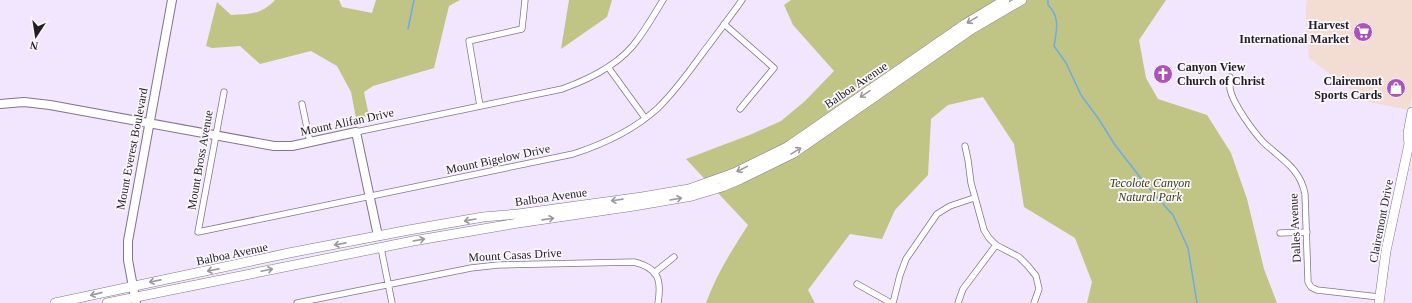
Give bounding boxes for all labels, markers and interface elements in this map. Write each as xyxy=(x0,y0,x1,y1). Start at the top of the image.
north arrow xyxy=(16,16,56,56)
one-way arrow xyxy=(966,16,978,24)
place label: Harvest International Market xyxy=(1239,18,1349,46)
supermarket icon: Harvest International Market xyxy=(1352,21,1374,43)
text: N xyxy=(29,39,39,52)
street label: Balboa Avenue xyxy=(822,59,890,111)
place label: Canyon View Church of Christ xyxy=(1177,60,1265,88)
church icon: Canyon View Church of Christ xyxy=(1152,63,1174,85)
place label: Clairemont Sports Cards xyxy=(1314,74,1382,102)
shop icon: Clairemont Sports Cards xyxy=(1385,77,1407,99)
street label: Mount Everest Boulevard xyxy=(113,87,151,211)
one-way arrow xyxy=(860,90,871,98)
street label: Mount Alifan Drive xyxy=(299,105,395,139)
street label: Mount Bross Avenue xyxy=(184,109,216,211)
street label: Mount Bigelow Drive xyxy=(445,141,551,177)
one-way arrow xyxy=(790,147,801,155)
one-way arrow xyxy=(737,166,749,173)
park label: Tecolote Canyon Natural Park xyxy=(1110,176,1190,204)
street label: Clairemont Drive xyxy=(1366,178,1396,264)
street label: Balboa Avenue xyxy=(514,185,588,209)
street label: Dalles Avenue xyxy=(1286,193,1304,263)
one-way arrow xyxy=(669,195,682,203)
one-way arrow xyxy=(611,196,624,204)
one-way arrow xyxy=(541,215,554,223)
one-way arrow xyxy=(464,216,477,224)
one-way arrow xyxy=(412,236,425,244)
street label: Balboa Avenue xyxy=(195,240,269,268)
one-way arrow xyxy=(334,240,347,248)
street label: Mount Casas Drive xyxy=(468,246,562,264)
one-way arrow xyxy=(260,266,273,274)
one-way arrow xyxy=(207,267,220,275)
one-way arrow xyxy=(149,278,162,286)
one-way arrow xyxy=(89,290,102,298)

